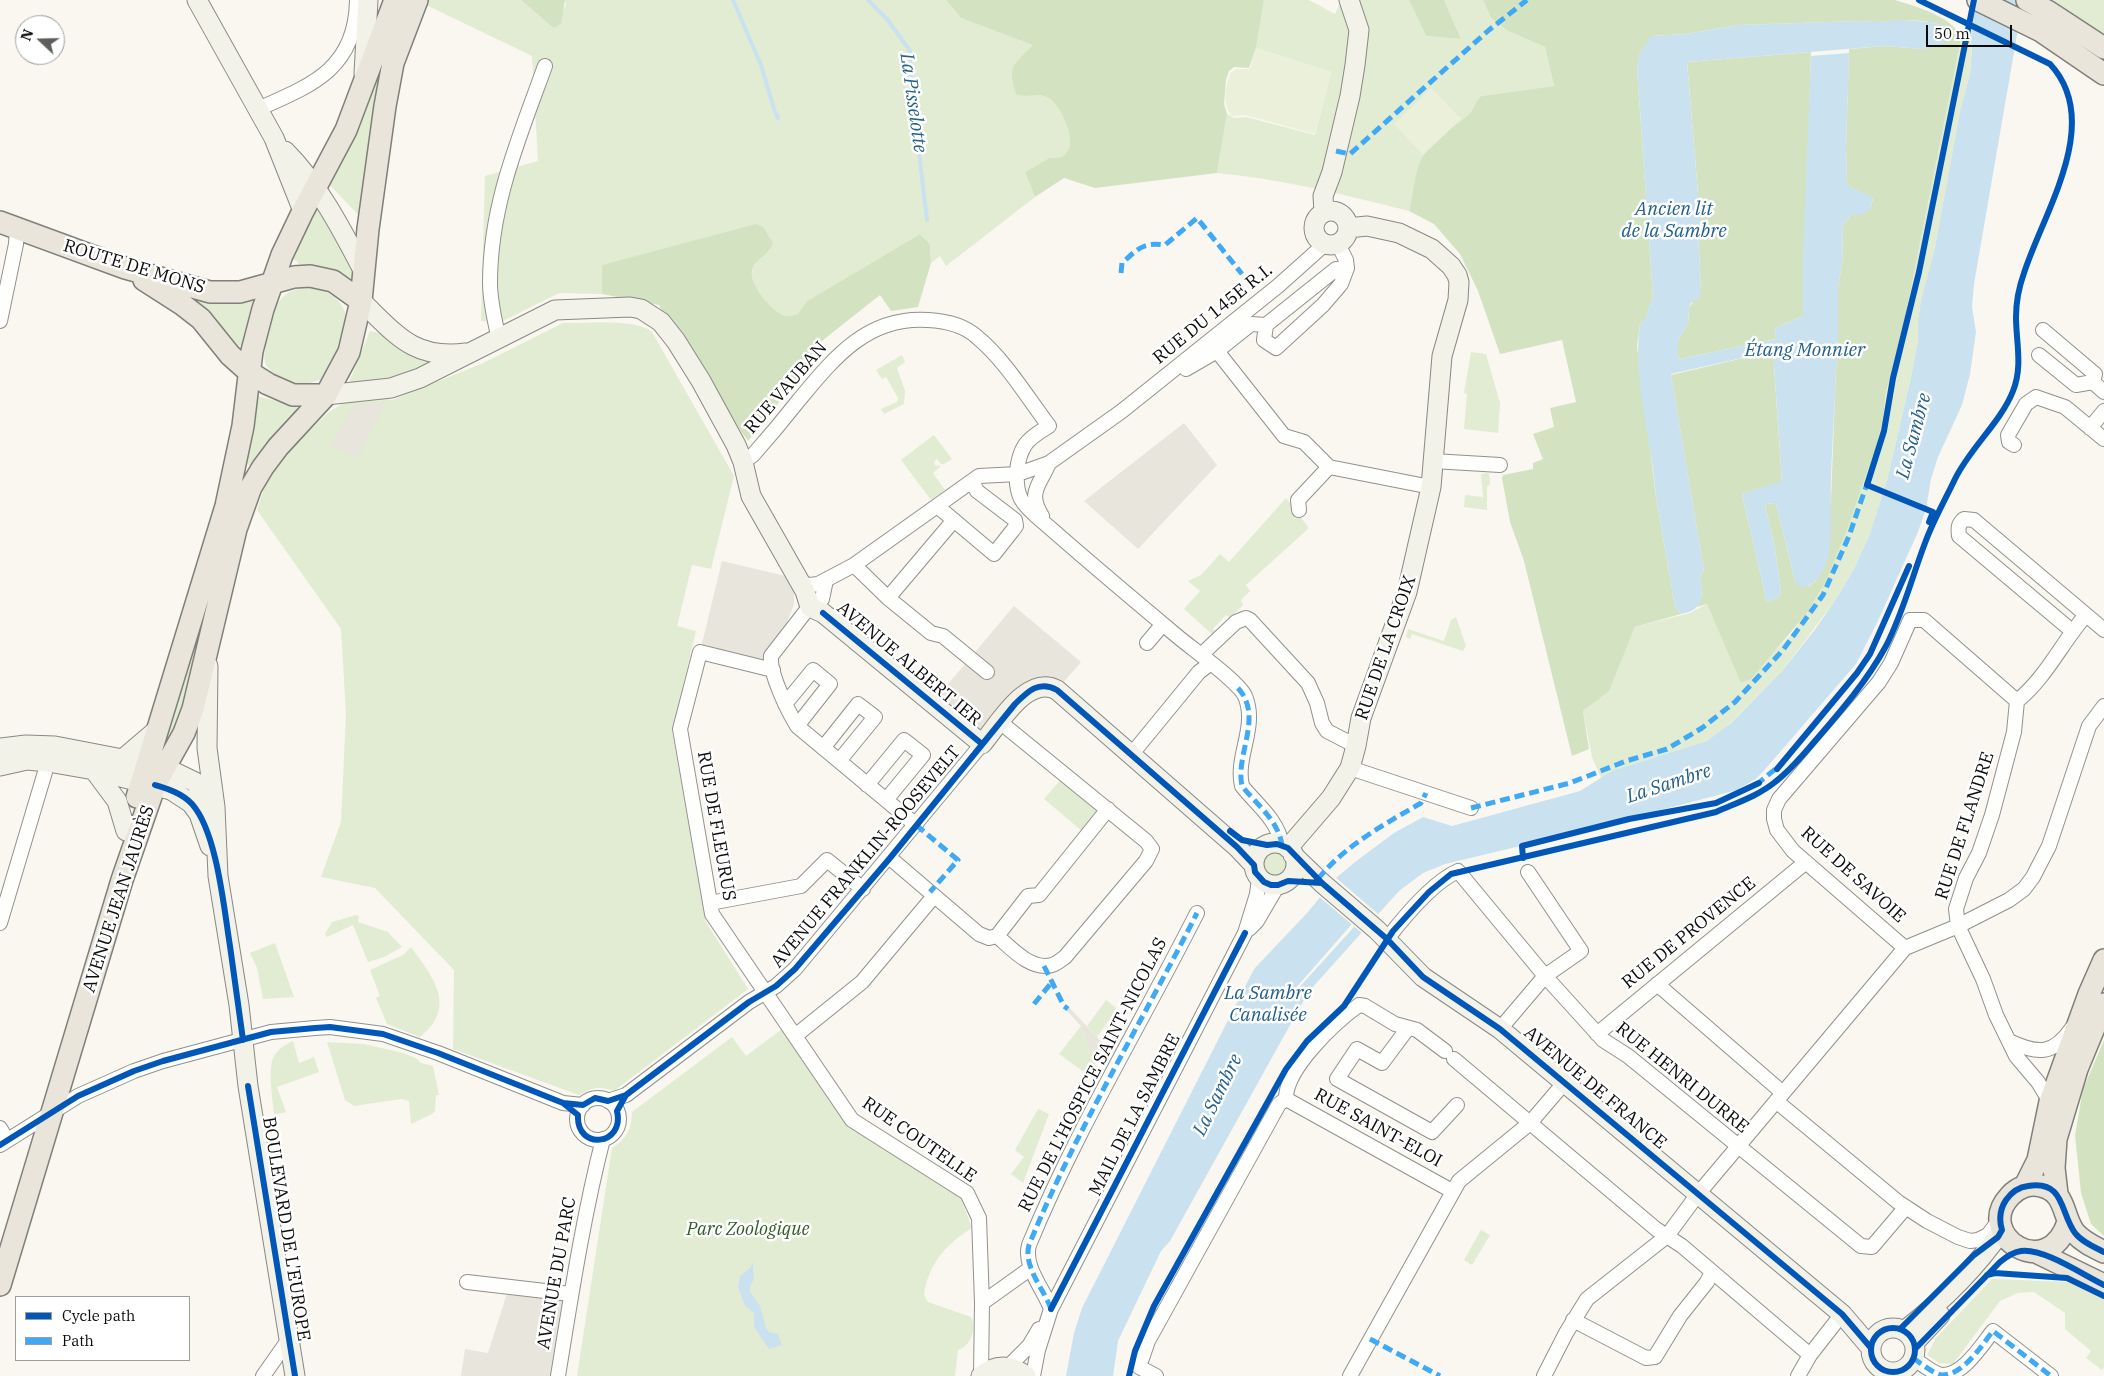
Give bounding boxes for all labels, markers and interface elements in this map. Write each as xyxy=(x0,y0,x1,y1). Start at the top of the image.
north arrow xyxy=(15,15,65,65)
scale bar xyxy=(1929,15,2015,47)
text: 50 m xyxy=(1934,24,1970,43)
text: N xyxy=(17,27,37,43)
water label: La Pisselotte xyxy=(895,52,931,154)
water label: Ancien lit de la Sambre xyxy=(1621,199,1727,243)
street label: ROUTE DE MONS xyxy=(61,235,207,299)
street label: RUE DU 145E R.I. xyxy=(1149,259,1277,369)
street label: RUE VAUBAN xyxy=(740,337,832,439)
water label: Étang Monnier xyxy=(1745,340,1865,362)
water label: La Sambre xyxy=(1892,391,1936,481)
street label: RUE DE LA CROIX xyxy=(1351,573,1421,723)
street label: AVENUE ALBERT IER xyxy=(832,597,986,731)
street label: AVENUE FRANKLIN-ROOSEVELT xyxy=(767,742,965,972)
street label: RUE DE FLEURUS xyxy=(692,749,740,903)
street label: RUE DE FLANDRE xyxy=(1931,749,1999,903)
water label: La Sambre xyxy=(1624,760,1714,808)
street label: AVENUE JEAN JAURÈS xyxy=(79,803,159,995)
street label: RUE DE SAVOIE xyxy=(1796,822,1910,928)
street label: RUE DE PROVENCE xyxy=(1618,872,1760,994)
street label: RUE DE L'HOSPICE SAINT-NICOLAS xyxy=(1014,934,1172,1216)
water label: La Sambre Canalisée xyxy=(1224,983,1312,1027)
street label: RUE HENRI DURRE xyxy=(1611,1018,1753,1138)
street label: AVENUE DE FRANCE xyxy=(1519,1022,1671,1154)
street label: MAIL DE LA SAMBRE xyxy=(1085,1030,1185,1200)
water label: La Sambre xyxy=(1189,1051,1247,1139)
street label: RUE SAINT-ELOI xyxy=(1310,1084,1446,1172)
street label: RUE COUTELLE xyxy=(858,1093,980,1187)
street label: BOULEVARD DE L'EUROPE xyxy=(258,1115,314,1343)
street label: AVENUE DU PARC xyxy=(533,1195,581,1351)
park label: Parc Zoologique xyxy=(687,1219,809,1241)
legend xyxy=(15,1296,190,1361)
text: Cycle path xyxy=(62,1306,135,1325)
text: Path xyxy=(62,1331,94,1350)

